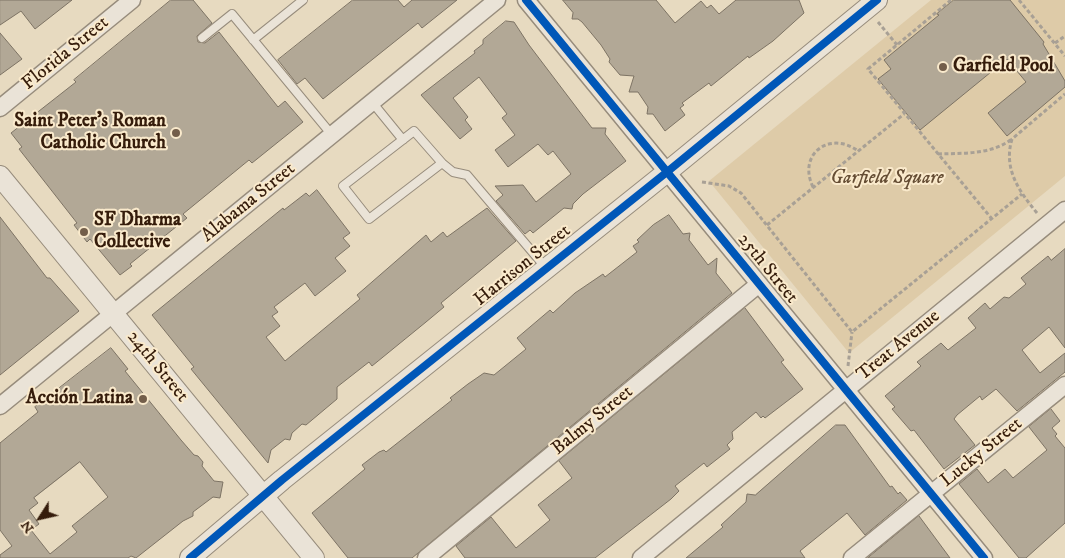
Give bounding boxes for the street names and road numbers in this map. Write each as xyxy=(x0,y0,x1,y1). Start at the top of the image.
street label: Florida Street xyxy=(18,12,114,96)
street label: Alabama Street xyxy=(197,158,301,248)
street label: Harrison Street xyxy=(470,220,576,312)
street label: 25th Street xyxy=(732,229,802,309)
street label: Treat Avenue xyxy=(853,306,945,386)
street label: 24th Street xyxy=(121,327,193,407)
street label: Balmy Street xyxy=(548,381,638,461)
street label: Lucky Street xyxy=(937,413,1027,493)

